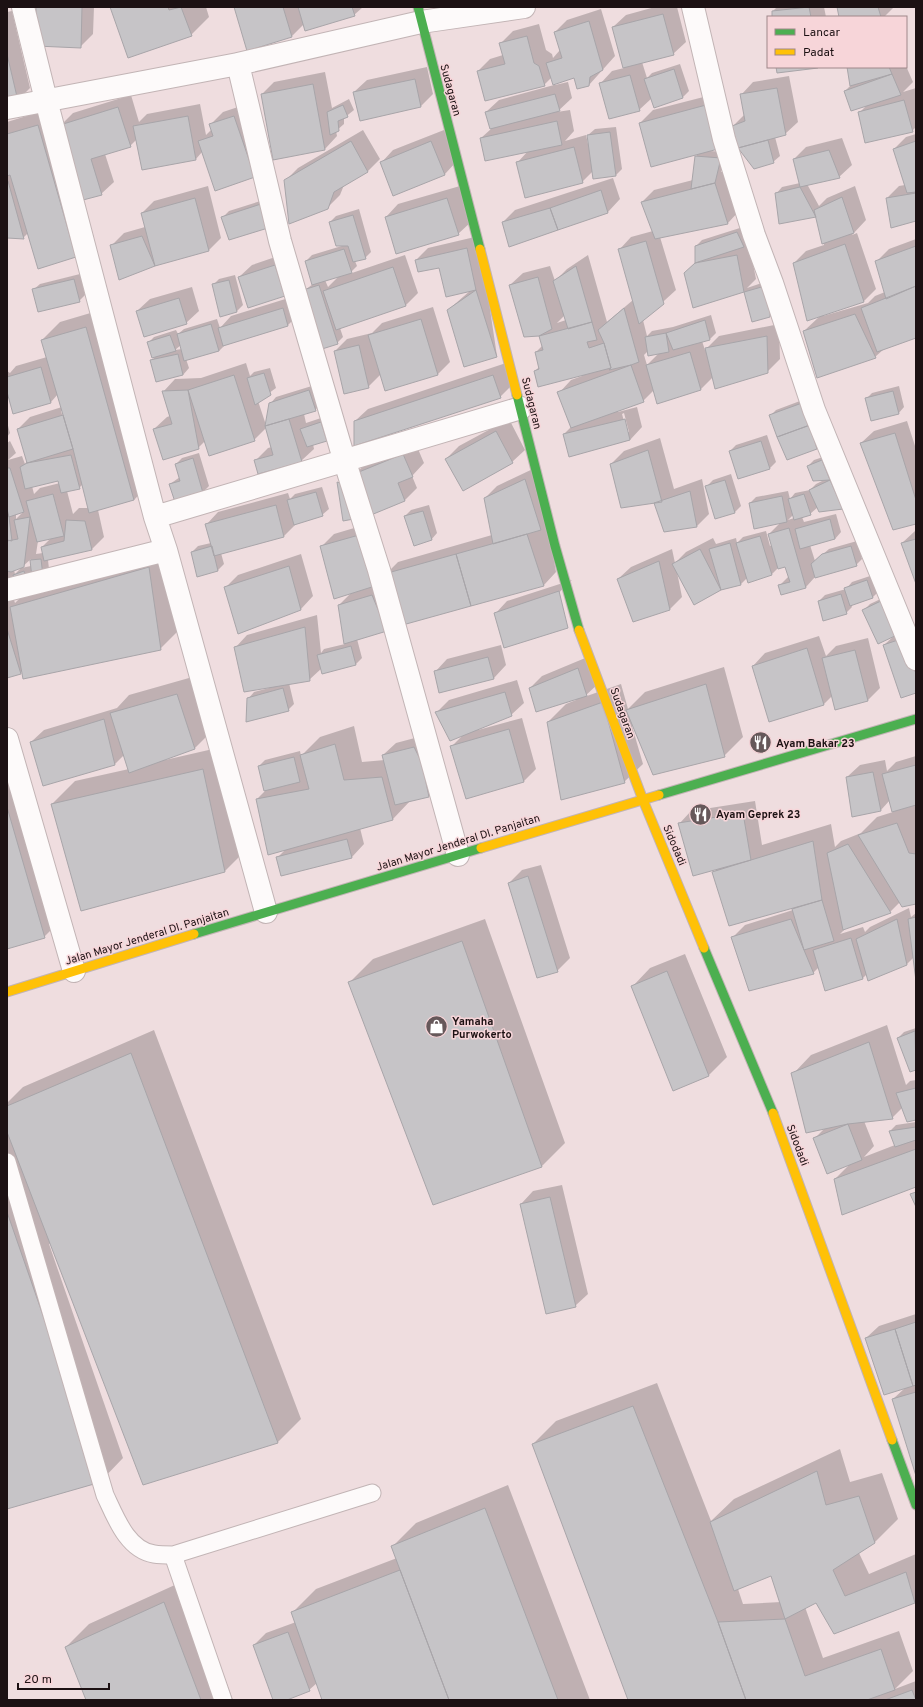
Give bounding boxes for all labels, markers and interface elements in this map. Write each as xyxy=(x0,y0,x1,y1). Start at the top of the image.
legend xyxy=(767,16,907,68)
text: Lancar xyxy=(803,25,840,41)
text: Padat xyxy=(803,45,834,61)
street label: Sudagaran xyxy=(436,63,464,118)
street label: Sudagaran xyxy=(518,376,544,431)
street label: Sudagaran xyxy=(606,686,638,741)
restaurant icon: Ayam Bakar 23 xyxy=(747,730,773,756)
place label: Ayam Bakar 23 xyxy=(776,737,854,751)
restaurant icon: Ayam Geprek 23 xyxy=(688,801,714,827)
place label: Ayam Geprek 23 xyxy=(716,808,800,822)
street label: Jalan Mayor Jenderal DI. Panjaitan xyxy=(375,811,542,875)
street label: Sidodadi xyxy=(659,823,689,868)
street label: Jalan Mayor Jenderal DI. Panjaitan xyxy=(64,905,231,969)
shop icon: Yamaha Purwokerto xyxy=(423,1014,449,1040)
place label: Yamaha Purwokerto xyxy=(452,1015,512,1042)
street label: Sidodadi xyxy=(783,1123,811,1168)
scale bar xyxy=(18,1665,109,1691)
text: 20 m xyxy=(24,1672,52,1688)

